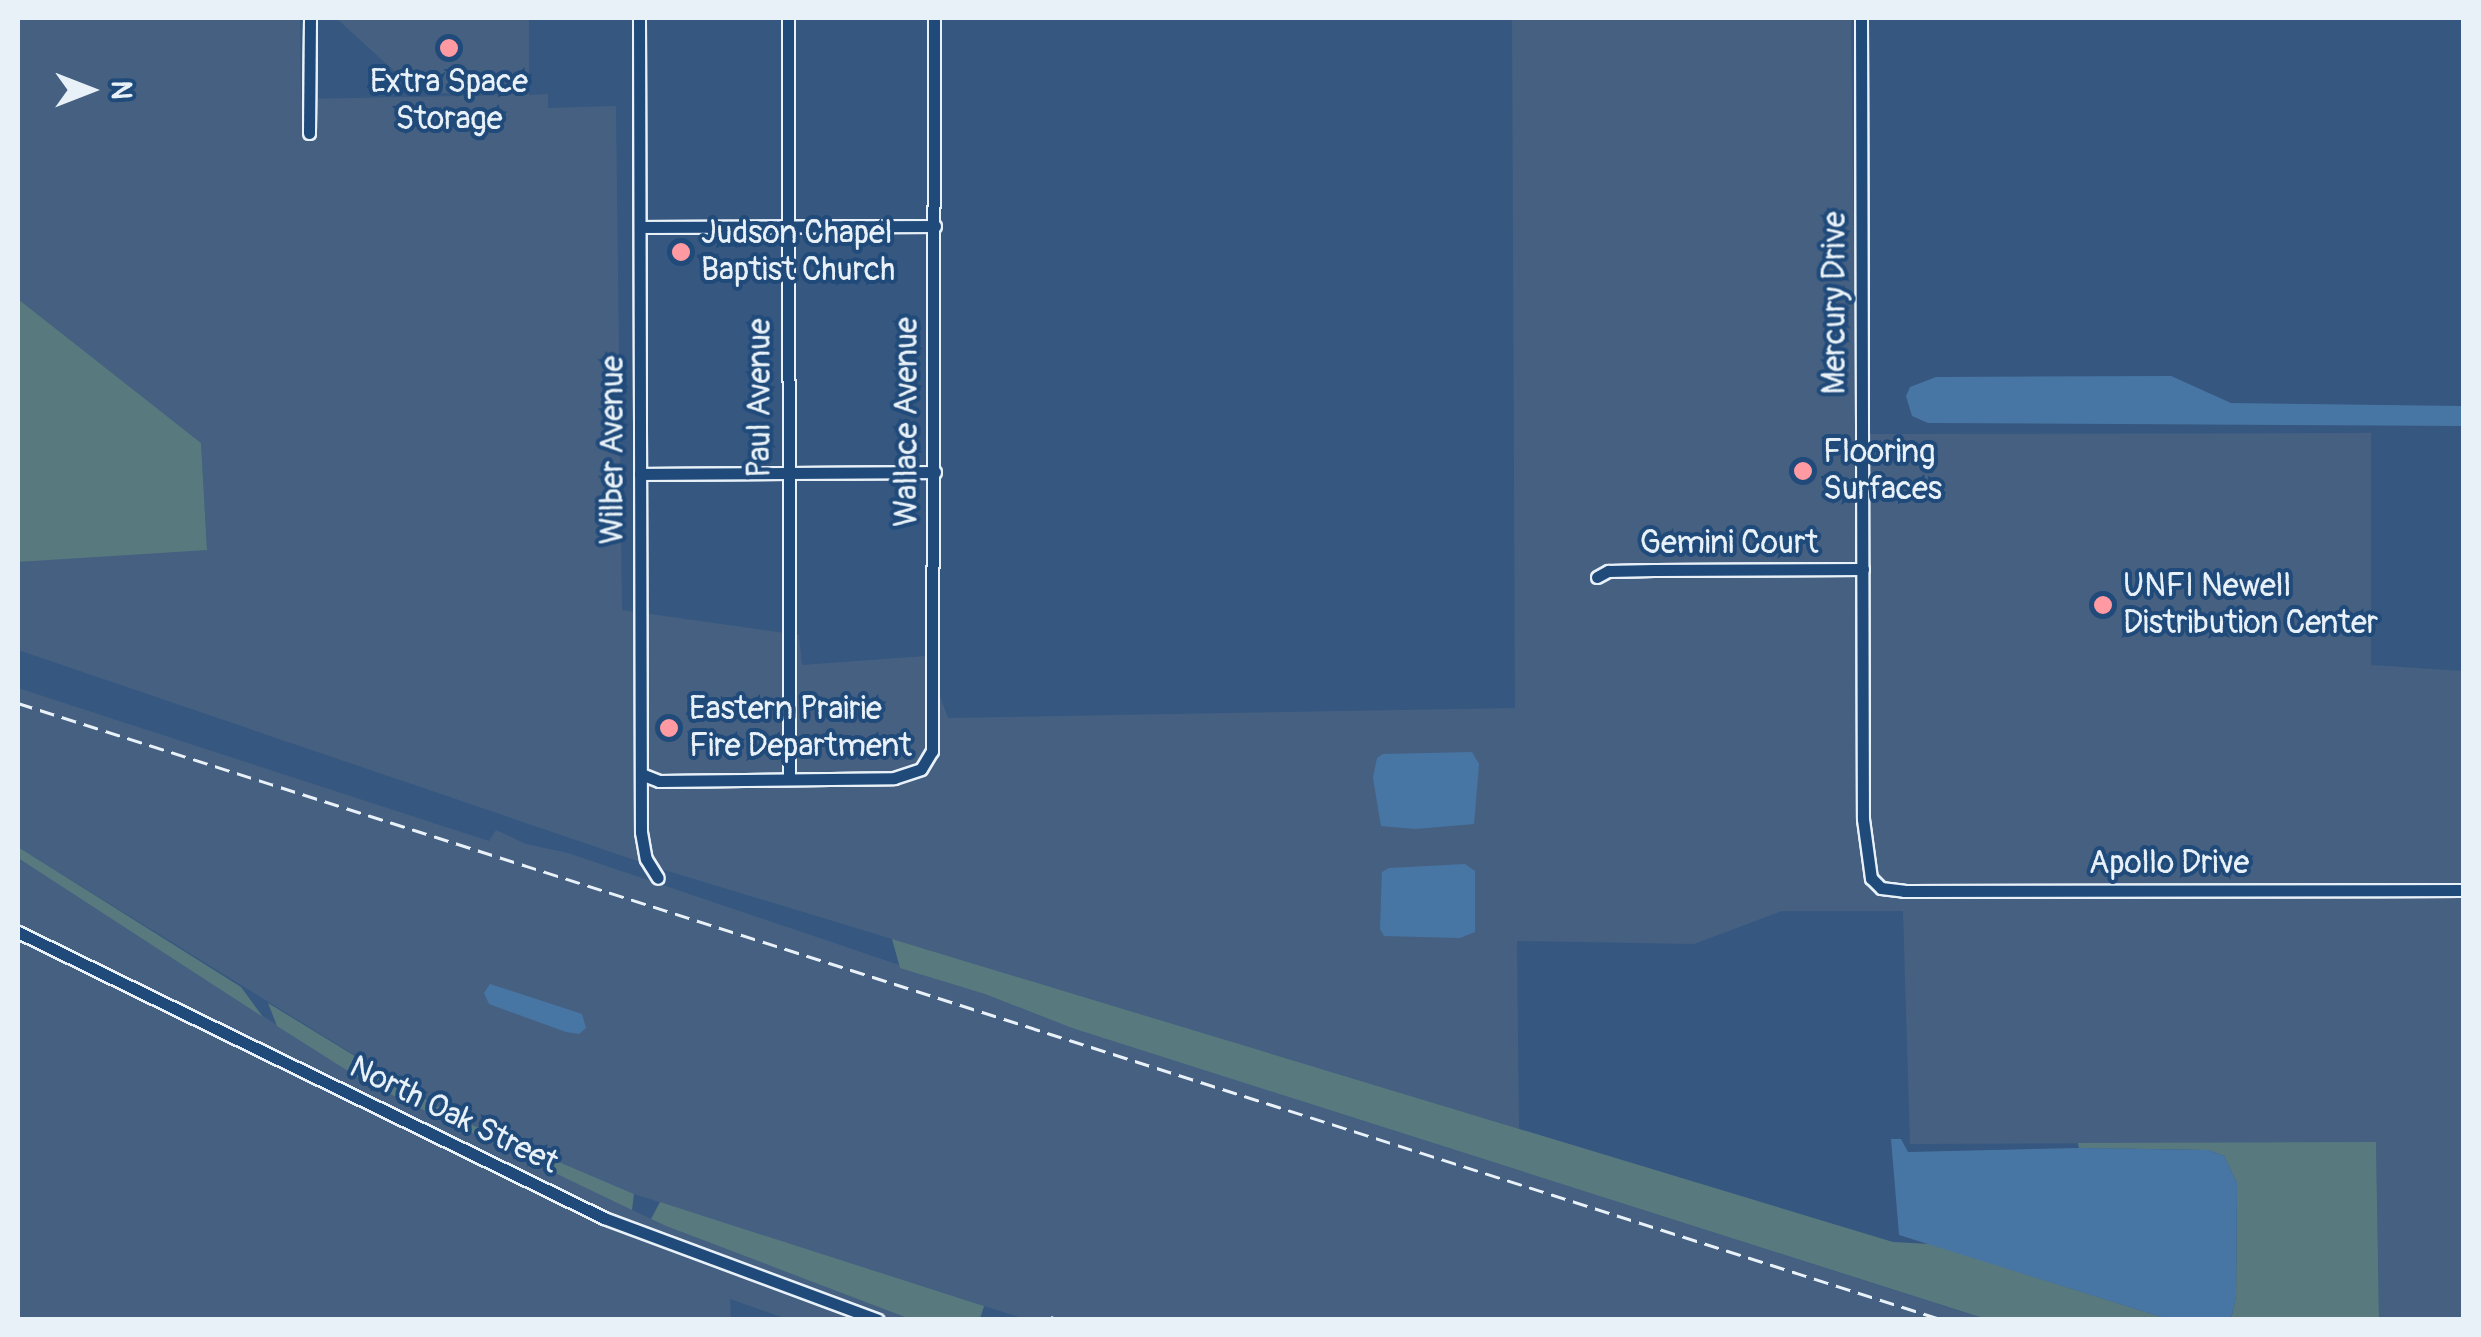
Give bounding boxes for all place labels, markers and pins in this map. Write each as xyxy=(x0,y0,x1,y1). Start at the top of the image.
marker: Extra Space Storage xyxy=(438,37,460,59)
place label: Extra Space Storage xyxy=(370,64,528,139)
place label: Judson Chapel Baptist Church xyxy=(701,215,895,290)
marker: Judson Chapel Baptist Church xyxy=(670,241,692,263)
place label: Flooring Surfaces xyxy=(1823,434,1942,509)
marker: Flooring Surfaces xyxy=(1792,460,1814,482)
place label: UNFI Newell Distribution Center xyxy=(2123,568,2378,643)
marker: UNFI Newell Distribution Center xyxy=(2092,594,2114,616)
place label: Eastern Prairie Fire Department xyxy=(689,691,912,766)
marker: Eastern Prairie Fire Department xyxy=(658,717,680,739)

